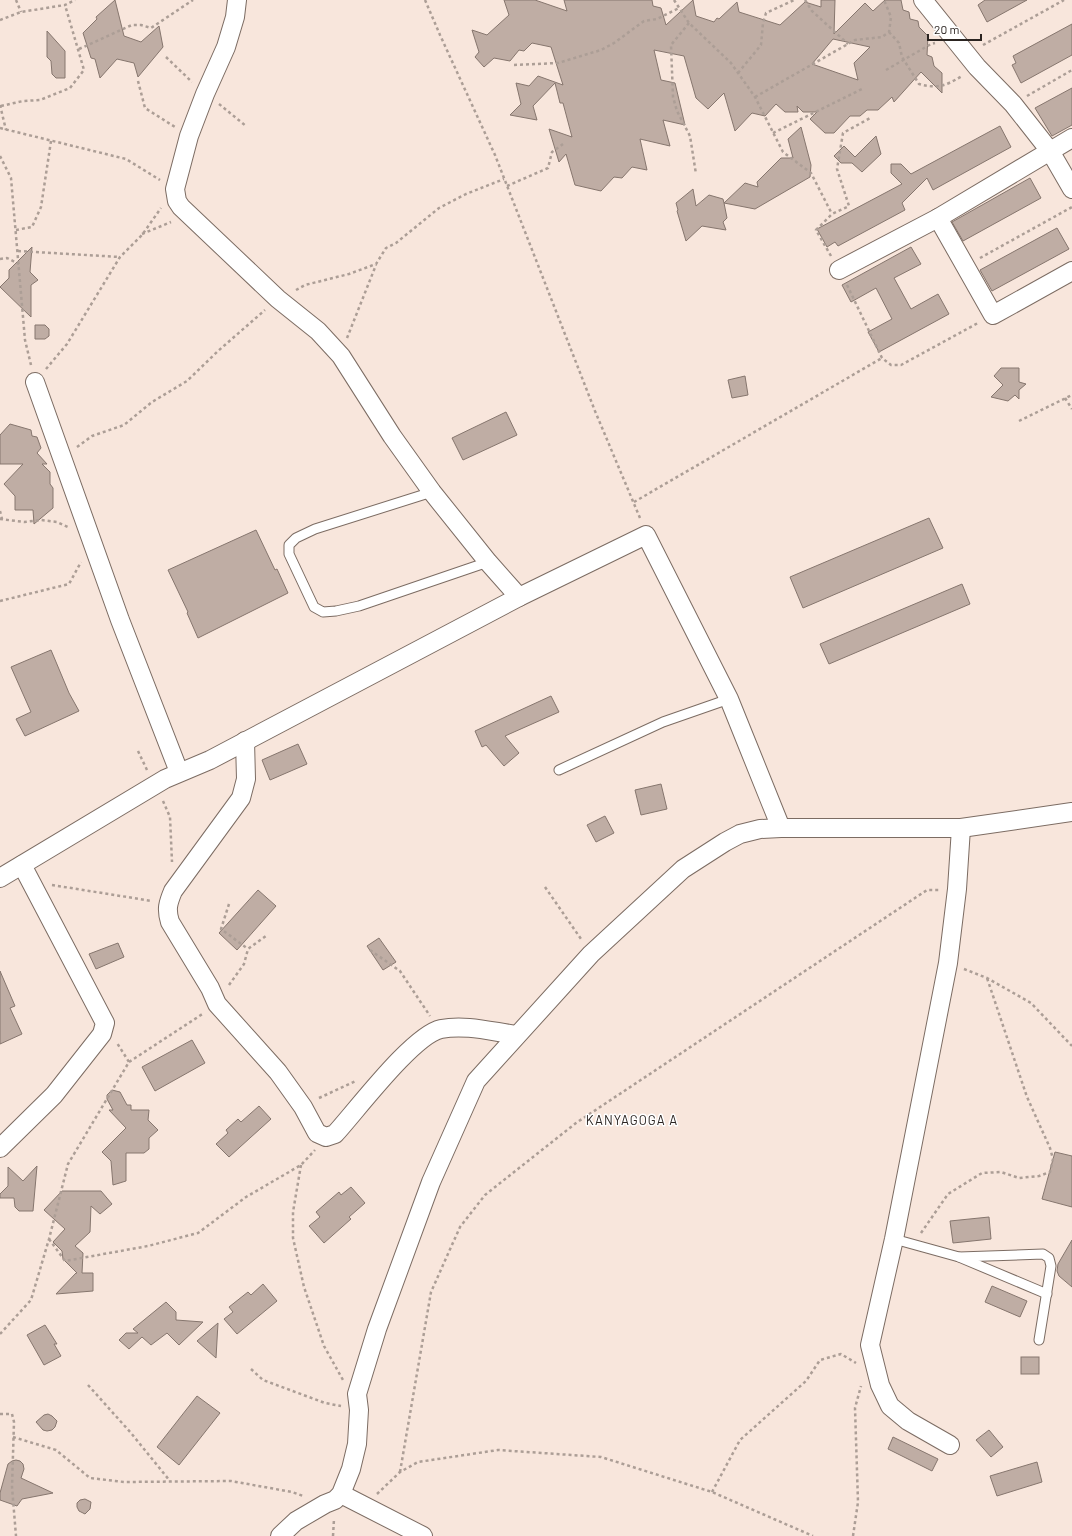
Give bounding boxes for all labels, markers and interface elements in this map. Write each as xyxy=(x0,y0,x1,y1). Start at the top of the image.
scale bar xyxy=(928,16,981,42)
text: 20 m xyxy=(934,22,960,36)
district label: KANYAGOGA A xyxy=(586,1112,678,1128)

